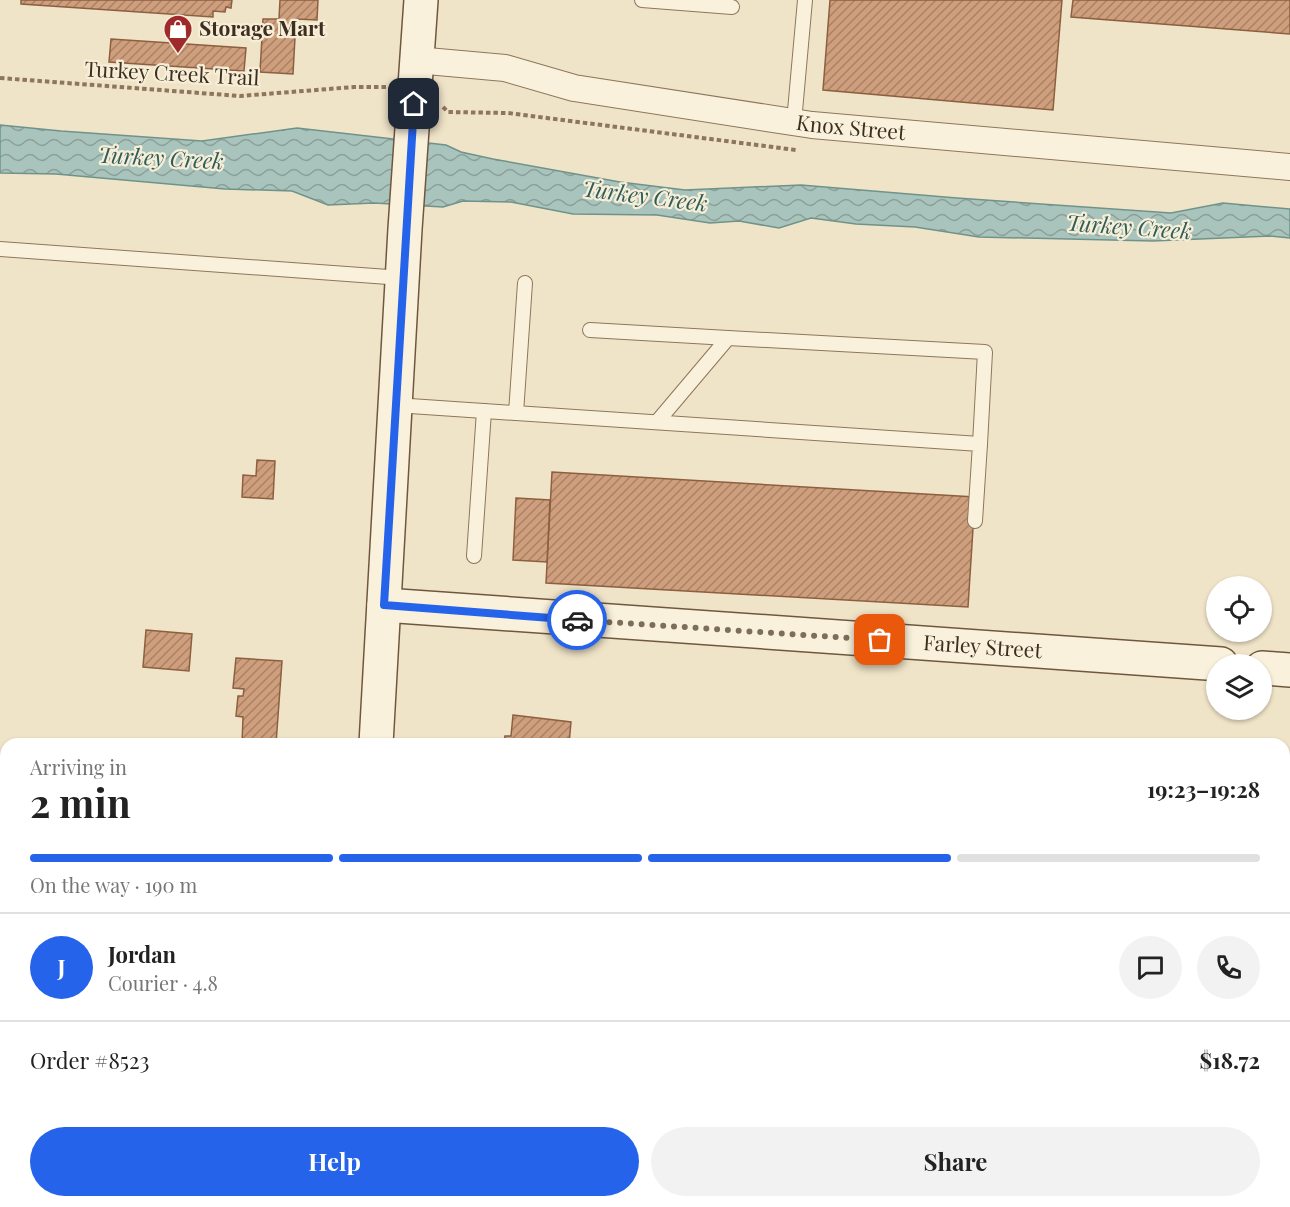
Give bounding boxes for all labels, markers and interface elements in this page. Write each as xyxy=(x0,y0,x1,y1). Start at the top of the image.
shop icon: Storage Mart xyxy=(162,13,194,55)
place label: Storage Mart xyxy=(199,13,326,41)
street label: Turkey Creek Trail xyxy=(84,53,260,91)
pin xyxy=(388,78,439,129)
icon: home xyxy=(397,87,430,120)
street label: Knox Street xyxy=(794,107,907,145)
water label: Turkey Creek xyxy=(98,139,224,175)
water label: Turkey Creek xyxy=(581,172,709,218)
water label: Turkey Creek xyxy=(1065,207,1193,245)
map controls xyxy=(1206,576,1272,720)
button: locate xyxy=(1206,576,1272,642)
courier xyxy=(547,590,607,650)
icon: car xyxy=(561,604,594,637)
pin xyxy=(854,614,905,665)
icon: bag xyxy=(863,623,896,656)
street label: Farley Street xyxy=(922,627,1044,663)
button: layers xyxy=(1206,654,1272,720)
text: Arriving in xyxy=(30,753,127,780)
text: 19:23–19:28 xyxy=(1147,774,1260,804)
text: 2 min xyxy=(30,776,131,828)
text: On the way · 190 m xyxy=(30,871,197,898)
button: chat xyxy=(1119,936,1182,999)
button: phone xyxy=(1197,936,1260,999)
text: Jordan xyxy=(108,939,176,969)
text: J xyxy=(57,952,66,982)
text: Courier · 4.8 xyxy=(108,969,218,996)
text: Order #8523 xyxy=(30,1045,149,1075)
text: $18.72 xyxy=(1200,1045,1260,1075)
button: Help xyxy=(30,1127,639,1196)
button: Share xyxy=(651,1127,1260,1196)

